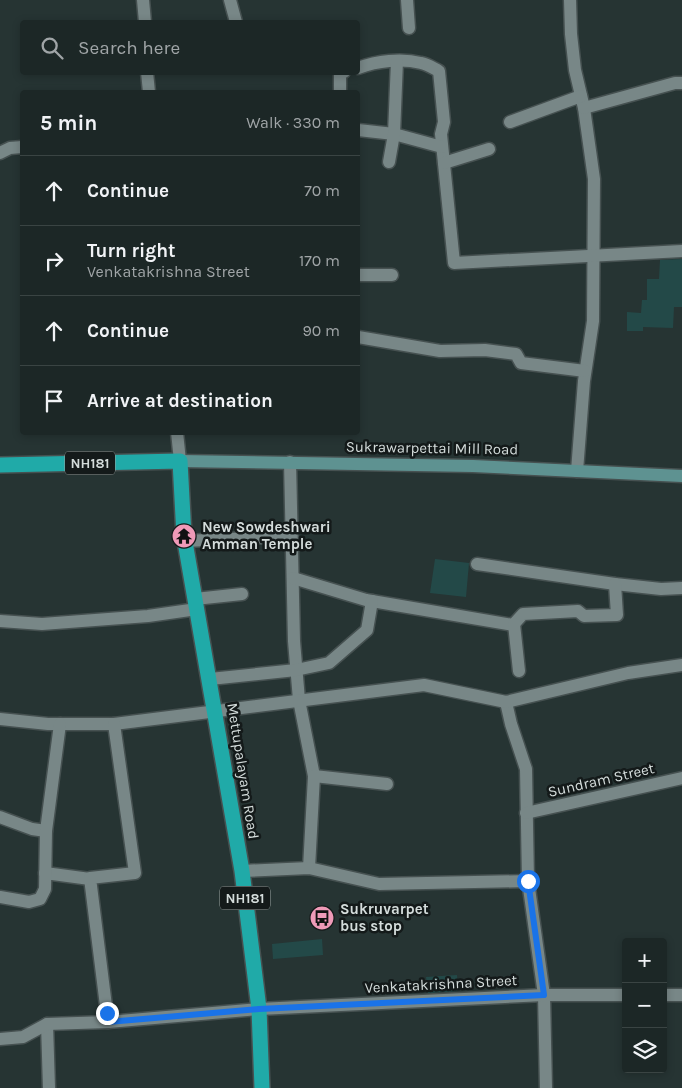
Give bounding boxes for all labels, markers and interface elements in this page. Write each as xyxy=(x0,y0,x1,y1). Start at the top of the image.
search box xyxy=(20,20,360,75)
icon: search xyxy=(38,34,66,62)
text: Search here xyxy=(78,37,180,59)
text: 5 min xyxy=(40,111,97,135)
text: Walk · 330 m xyxy=(246,113,340,132)
icon: ahead xyxy=(40,177,68,205)
text: Continue xyxy=(87,180,169,202)
text: 70 m xyxy=(304,181,340,200)
text: Turn right xyxy=(87,240,176,262)
icon: right xyxy=(40,247,68,275)
text: 170 m xyxy=(299,251,340,270)
text: Venkatakrishna Street xyxy=(87,262,250,281)
icon: ahead xyxy=(40,317,68,345)
text: Continue xyxy=(87,320,169,342)
text: 90 m xyxy=(302,321,340,340)
icon: arrive xyxy=(40,387,68,415)
text: Arrive at destination xyxy=(87,390,273,412)
street label: Sukrawarpettai Mill Road xyxy=(346,437,518,459)
road number: NH181 xyxy=(65,452,115,474)
place label: New Sowdeshwari Amman Temple xyxy=(202,518,331,553)
temple icon: New Sowdeshwari Amman Temple xyxy=(171,523,197,549)
street label: Mettupalayam Road xyxy=(223,702,263,840)
street label: Sundram Street xyxy=(546,759,656,801)
route start xyxy=(517,870,540,893)
road number: NH181 xyxy=(220,886,270,910)
place label: Sukruvarpet bus stop xyxy=(340,900,429,935)
bus stop icon: Sukruvarpet bus stop xyxy=(309,905,335,931)
map controls xyxy=(622,938,667,1073)
button: + xyxy=(622,938,667,983)
street label: Venkatakrishna Street xyxy=(364,971,518,997)
button: − xyxy=(622,983,667,1028)
route end xyxy=(96,1002,119,1025)
button: layers xyxy=(622,1028,667,1073)

